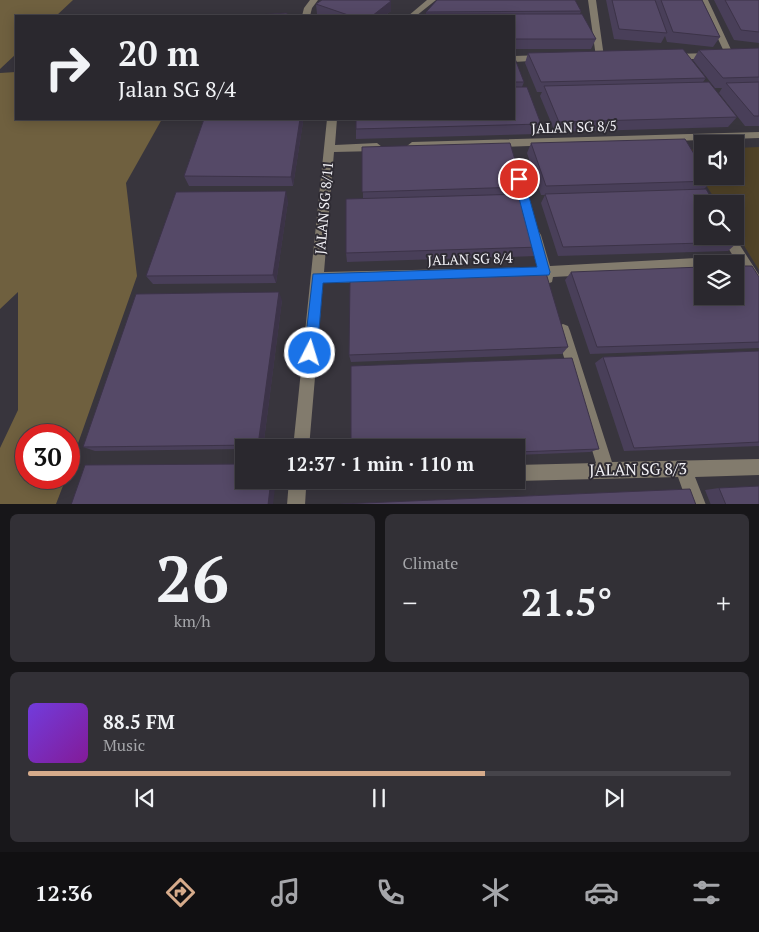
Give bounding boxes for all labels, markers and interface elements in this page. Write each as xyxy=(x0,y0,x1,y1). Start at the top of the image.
text: 20 m xyxy=(118,30,199,76)
icon: right xyxy=(35,35,100,100)
text: Jalan SG 8/4 xyxy=(118,74,236,103)
street label: JALAN SG 8/5 xyxy=(531,116,617,137)
map controls xyxy=(694,135,744,305)
button: sound xyxy=(694,135,744,185)
pin xyxy=(498,158,540,200)
street label: JALAN SG 8/11 xyxy=(310,161,337,255)
icon: arrive xyxy=(505,165,533,193)
button: search xyxy=(694,195,744,245)
street label: JALAN SG 8/4 xyxy=(427,247,514,269)
button: layers xyxy=(694,255,744,305)
position arrow xyxy=(283,326,335,378)
speed limit sign: 30 xyxy=(15,424,80,489)
text: 12:37 · 1 min · 110 m xyxy=(286,451,474,476)
street label: JALAN SG 8/3 xyxy=(589,457,687,481)
text: 26 xyxy=(156,534,229,621)
text: Climate xyxy=(403,552,458,574)
text: 21.5° xyxy=(521,577,612,627)
text: − xyxy=(403,584,417,621)
text: + xyxy=(716,584,731,621)
text: km/h xyxy=(174,610,211,632)
text: 88.5 FM xyxy=(103,709,175,734)
text: Music xyxy=(103,734,145,756)
icon: previous xyxy=(131,784,159,812)
icon: pause xyxy=(365,784,393,812)
icon: next xyxy=(600,784,628,812)
icon: directions xyxy=(163,875,198,910)
icon: music xyxy=(268,875,303,910)
icon: phone xyxy=(373,875,408,910)
icon: climate xyxy=(478,875,513,910)
icon: car xyxy=(584,875,619,910)
icon: filters xyxy=(689,875,724,910)
text: 12:36 xyxy=(35,878,92,907)

